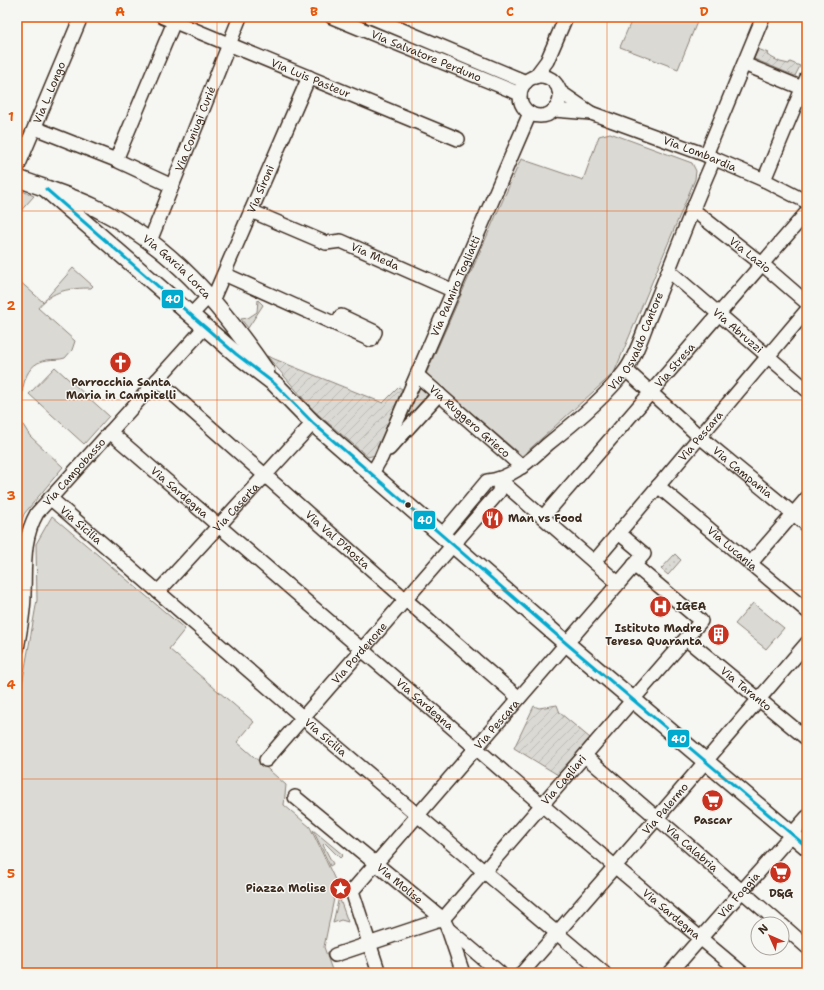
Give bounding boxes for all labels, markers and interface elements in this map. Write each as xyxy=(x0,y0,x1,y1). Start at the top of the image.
text: A xyxy=(115,3,125,20)
text: B xyxy=(310,3,318,20)
text: C xyxy=(506,3,514,20)
text: D xyxy=(699,3,709,20)
street label: Via Salvatore Perduno xyxy=(369,26,484,85)
street label: Via Luis Pasteur xyxy=(269,55,353,101)
street label: Via L. Longo xyxy=(29,59,69,126)
street label: Via Coniugi Curié xyxy=(171,84,219,173)
text: 1 xyxy=(8,108,14,125)
street label: Via Lombardia xyxy=(661,133,739,175)
street label: Via Sironi xyxy=(243,163,278,215)
street label: Via Garcia Lorca xyxy=(140,231,215,302)
street label: Via Palmiro Togliatti xyxy=(427,233,484,339)
street label: Via Lazio xyxy=(726,233,775,276)
street label: Via Meda xyxy=(349,239,402,273)
line badge: 40 xyxy=(161,289,184,309)
street label: Via Osvaldo Cantore xyxy=(605,290,667,393)
text: 40 xyxy=(165,292,181,307)
text: 2 xyxy=(6,297,16,314)
street label: Via Abruzzi xyxy=(709,304,766,356)
street label: Via Stresa xyxy=(651,339,698,391)
church icon: Parrocchia Santa Maria in Campitelli xyxy=(108,349,134,375)
place label: Parrocchia Santa Maria in Campitelli xyxy=(66,375,176,403)
street label: Via Ruggero Grieco xyxy=(426,381,514,461)
street label: Via Pescara xyxy=(675,407,726,464)
street label: Via Campobasso xyxy=(39,434,109,509)
street label: Via Campania xyxy=(709,443,776,501)
street label: Via Sardegna xyxy=(148,463,212,521)
street label: Via Caserta xyxy=(209,479,262,535)
text: 3 xyxy=(6,487,16,504)
unlabelled marker xyxy=(403,500,413,510)
street label: Via Sicilia xyxy=(57,502,105,547)
restaurant icon: Man vs Food xyxy=(479,505,505,531)
street label: Via Val D'Aosta xyxy=(302,507,373,572)
line badge: 40 xyxy=(413,510,436,530)
place label: Man vs Food xyxy=(508,511,583,526)
text: 40 xyxy=(417,513,433,528)
street label: Via Lucania xyxy=(704,523,761,574)
hospital icon: IGEA xyxy=(647,593,673,619)
place label: IGEA xyxy=(676,599,707,614)
street label: Via Pordenone xyxy=(328,619,390,687)
place label: Istituto Madre Teresa Quaranta xyxy=(605,621,702,649)
building icon: Istituto Madre Teresa Quaranta xyxy=(705,621,731,647)
street label: Via Taranto xyxy=(717,663,775,715)
street label: Via Sardegna xyxy=(393,675,457,733)
text: 4 xyxy=(6,676,16,693)
street label: Via Pescara xyxy=(471,696,522,752)
street label: Via Sicilia xyxy=(301,715,350,760)
line badge: 40 xyxy=(667,729,690,748)
text: 40 xyxy=(671,732,687,747)
street label: Via Cagliari xyxy=(538,751,589,808)
street label: Via Palermo xyxy=(639,779,692,838)
supermarket icon: Pascar xyxy=(700,787,726,813)
place label: Pascar xyxy=(694,813,732,828)
street label: Via Calabria xyxy=(662,821,722,875)
street label: Via Molise xyxy=(374,860,426,907)
supermarket icon: D&G xyxy=(768,860,794,886)
text: 5 xyxy=(7,865,15,882)
street label: Via Foggia xyxy=(714,869,763,921)
place icon: Piazza Molise xyxy=(328,875,354,901)
place label: Piazza Molise xyxy=(246,881,326,896)
street label: Via Sardegna xyxy=(639,885,704,943)
place label: D&G xyxy=(769,886,793,901)
north arrow xyxy=(750,916,790,956)
text: N xyxy=(755,921,772,938)

